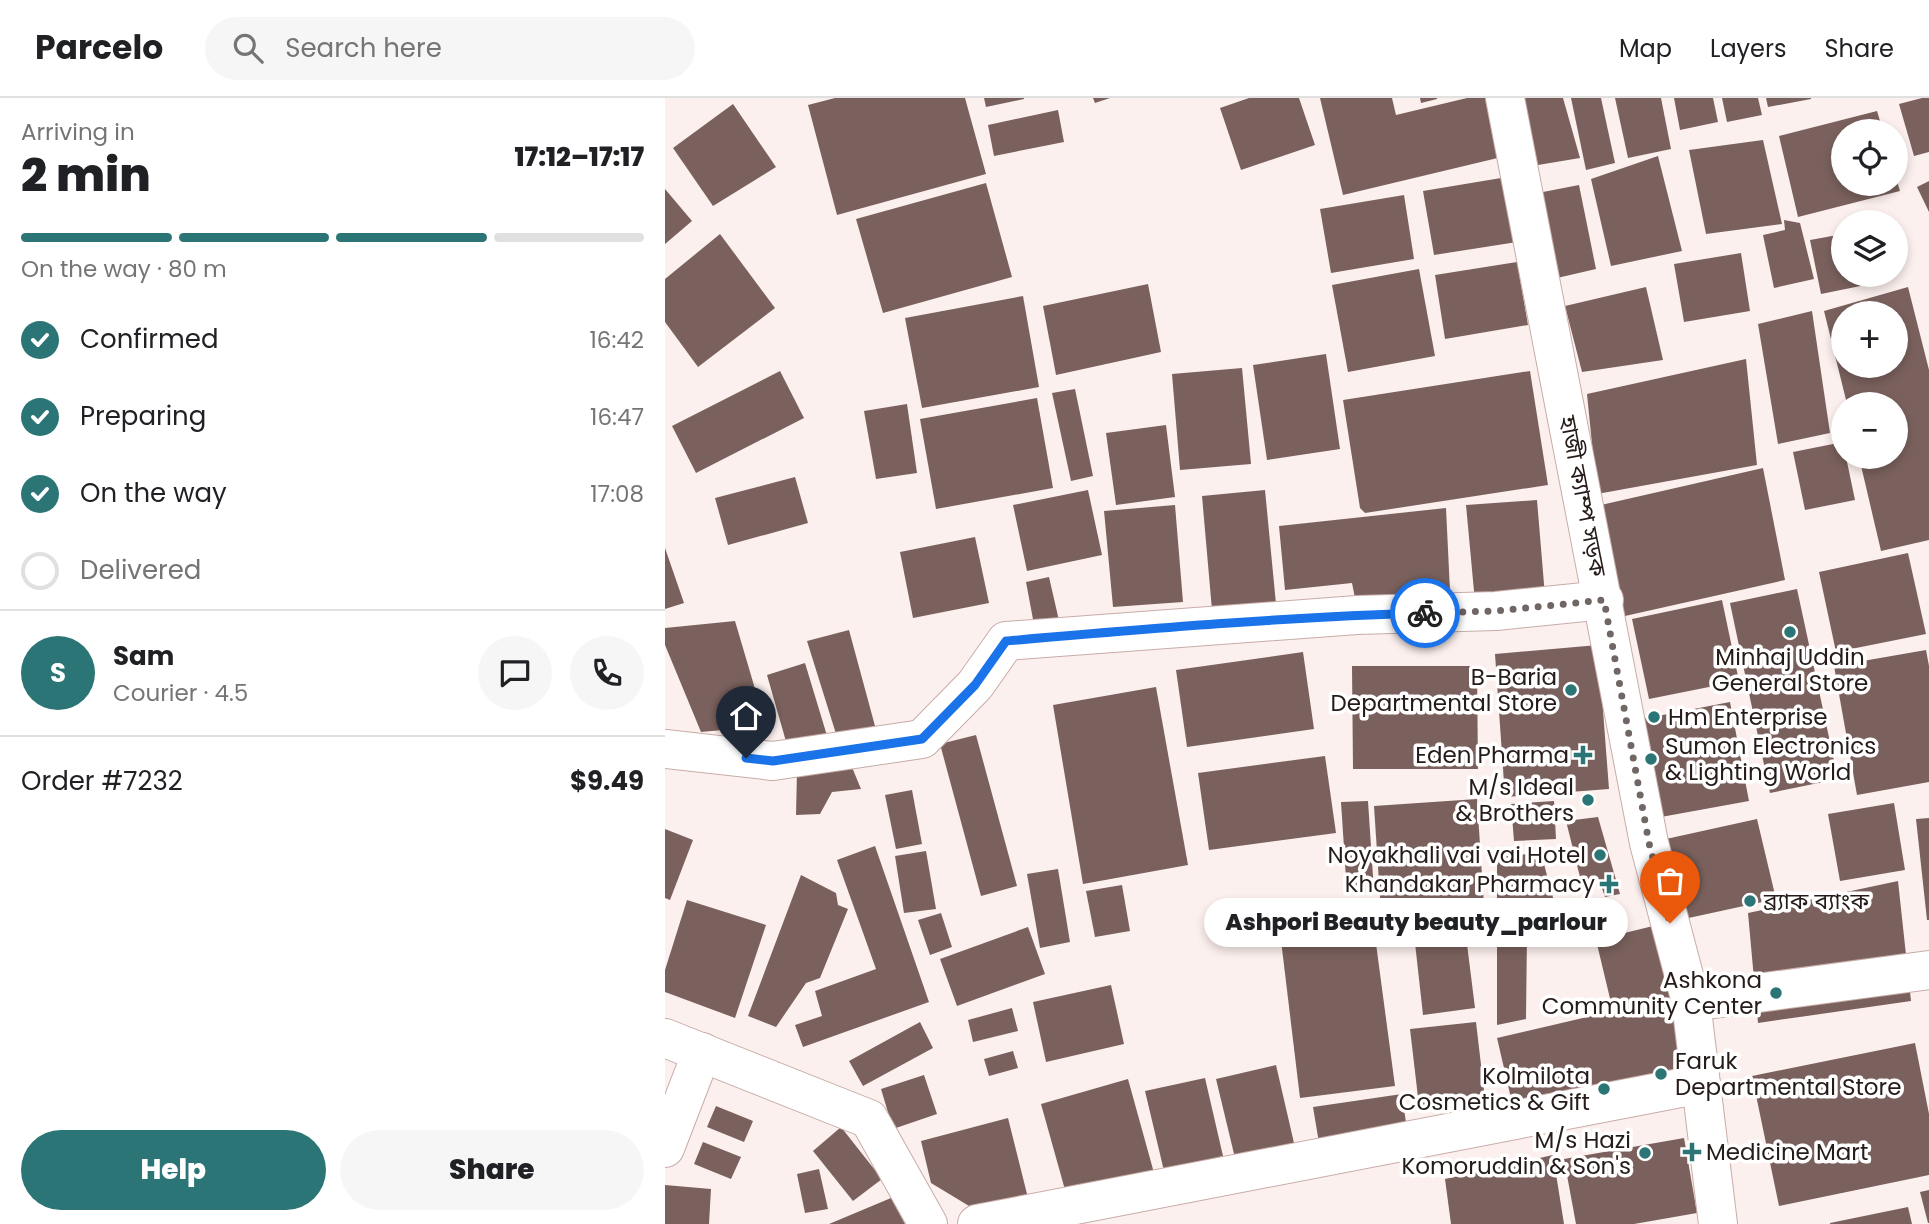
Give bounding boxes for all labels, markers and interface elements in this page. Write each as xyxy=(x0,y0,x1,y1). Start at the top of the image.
search box xyxy=(205,17,695,80)
text: Parcelo xyxy=(35,24,163,71)
icon: search xyxy=(229,29,267,67)
text: Search here xyxy=(285,30,442,66)
text: Map xyxy=(1619,32,1672,65)
text: Layers xyxy=(1710,32,1786,65)
text: Share xyxy=(1824,32,1894,65)
text: Arriving in xyxy=(21,116,135,148)
map controls xyxy=(1831,119,1908,469)
button: locate xyxy=(1831,119,1908,196)
text: 17:12–17:17 xyxy=(515,139,644,175)
text: 2 min xyxy=(21,143,151,207)
button: layers xyxy=(1831,210,1908,287)
text: On the way · 80 m xyxy=(21,253,227,285)
button: + xyxy=(1831,301,1908,378)
icon: check xyxy=(21,321,59,359)
text: Confirmed xyxy=(80,321,218,357)
text: 16:42 xyxy=(589,324,644,356)
button: − xyxy=(1831,392,1908,469)
icon: check xyxy=(21,398,59,436)
text: Preparing xyxy=(80,398,206,434)
text: 16:47 xyxy=(590,401,644,433)
street label: হাজী ক্যাম্প সড়ক xyxy=(1552,412,1614,580)
icon: check xyxy=(21,475,59,513)
text: On the way xyxy=(80,475,227,511)
text: 17:08 xyxy=(590,478,644,510)
text: Delivered xyxy=(80,552,201,588)
courier xyxy=(1390,578,1460,648)
icon: bike xyxy=(1406,594,1444,632)
marker: Minhaj Uddin General Store xyxy=(1782,624,1798,640)
button: chat xyxy=(478,636,552,710)
button: phone xyxy=(570,636,644,710)
text: Sam xyxy=(113,638,174,674)
place label: Minhaj Uddin General Store xyxy=(1712,641,1868,699)
text: S xyxy=(50,655,66,691)
place label: B-Baria Departmental Store xyxy=(1331,661,1557,719)
text: Courier · 4.5 xyxy=(113,677,248,709)
marker: B-Baria Departmental Store xyxy=(1563,682,1579,698)
pin xyxy=(716,686,776,758)
icon: home xyxy=(727,697,765,735)
place label: Hm Enterprise xyxy=(1668,701,1828,733)
marker: Hm Enterprise xyxy=(1646,709,1662,725)
place label: Sumon Electronics & Lighting World xyxy=(1665,730,1876,788)
place label: Eden Pharma xyxy=(1415,739,1569,771)
marker: Eden Pharma xyxy=(1575,747,1591,763)
marker: Sumon Electronics & Lighting World xyxy=(1643,751,1659,767)
text: Order #7232 xyxy=(21,763,183,799)
text: $9.49 xyxy=(570,763,644,799)
place label: M/s Ideal & Brothers xyxy=(1456,771,1574,829)
marker: M/s Ideal & Brothers xyxy=(1580,792,1596,808)
place label: Noyakhali vai vai Hotel xyxy=(1328,839,1586,871)
marker: Noyakhali vai vai Hotel xyxy=(1592,847,1608,863)
pin xyxy=(1640,851,1700,923)
icon: bag xyxy=(1651,862,1689,900)
place label: Khandakar Pharmacy xyxy=(1345,868,1595,900)
marker: Khandakar Pharmacy xyxy=(1601,876,1617,892)
place label: ব্র্যাক ব্যাংক xyxy=(1763,885,1870,917)
marker: ব্র্যাক ব্যাংক xyxy=(1742,893,1758,909)
callout: Ashpori Beauty beauty_parlour xyxy=(1205,898,1628,948)
text: Ashpori Beauty beauty_parlour xyxy=(1225,906,1607,938)
place label: Ashkona Community Center xyxy=(1542,964,1762,1022)
marker: Ashkona Community Center xyxy=(1768,985,1784,1001)
place label: Faruk Departmental Store xyxy=(1675,1045,1901,1103)
place label: Kolmilota Cosmetics & Gift xyxy=(1399,1060,1590,1118)
marker: Faruk Departmental Store xyxy=(1653,1066,1669,1082)
marker: Kolmilota Cosmetics & Gift xyxy=(1596,1081,1612,1097)
place label: M/s Hazi Komoruddin & Son's xyxy=(1401,1124,1631,1182)
button: Help xyxy=(21,1130,326,1210)
button: Share xyxy=(340,1130,644,1210)
place label: Medicine Mart xyxy=(1706,1136,1868,1168)
marker: Medicine Mart xyxy=(1684,1144,1700,1160)
marker: M/s Hazi Komoruddin & Son's xyxy=(1637,1145,1653,1161)

